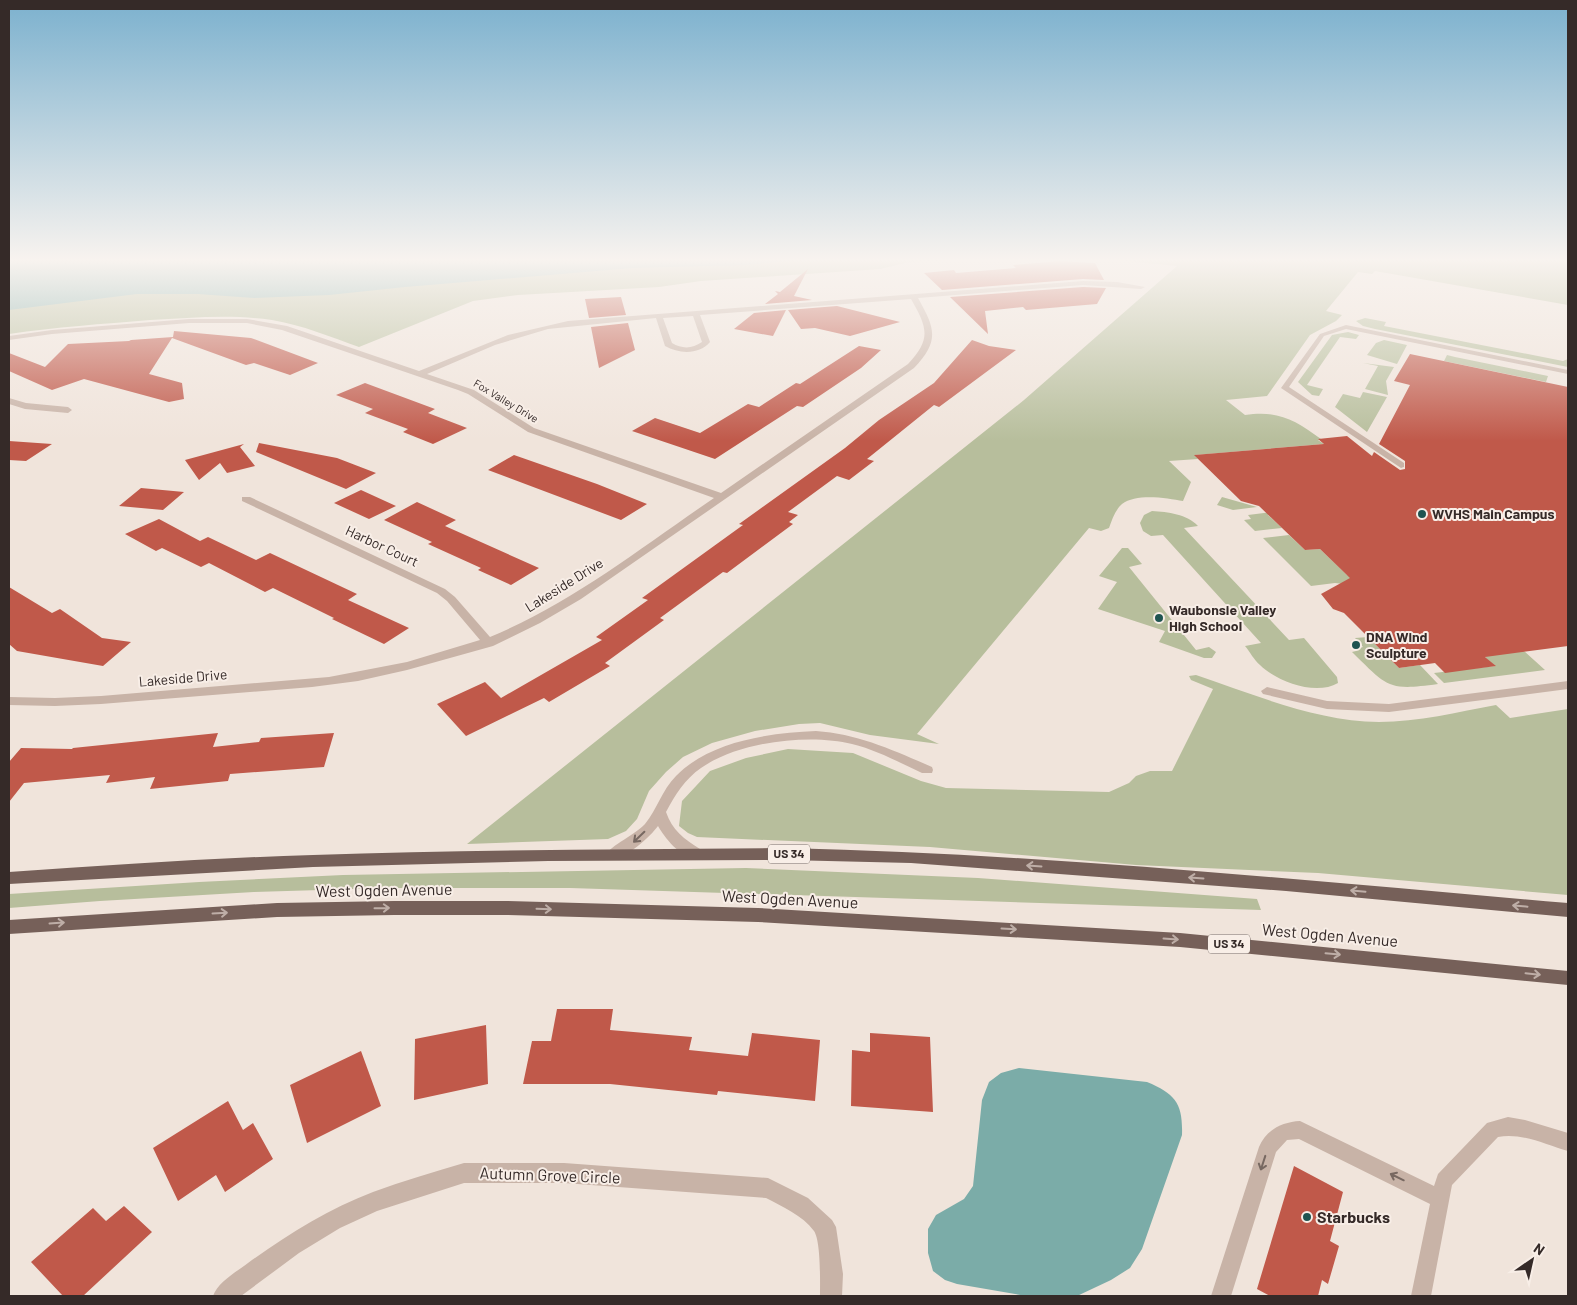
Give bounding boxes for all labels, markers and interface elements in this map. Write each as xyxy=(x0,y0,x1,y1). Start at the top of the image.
street label: Fox Valley Drive xyxy=(472,376,541,425)
place label: WVHS Main Campus xyxy=(1432,505,1555,522)
marker: WVHS Main Campus xyxy=(1416,508,1428,520)
street label: Harbor Court xyxy=(343,521,421,570)
street label: Lakeside Drive xyxy=(522,554,606,615)
place label: Waubonsie Valley High School xyxy=(1169,601,1276,634)
marker: Waubonsie Valley High School xyxy=(1153,612,1165,624)
place label: DNA Wind Sculpture xyxy=(1366,628,1428,661)
marker: DNA Wind Sculpture xyxy=(1350,639,1362,651)
street label: Lakeside Drive xyxy=(138,665,228,690)
one-way arrow xyxy=(634,830,646,842)
road number: US 34 xyxy=(768,844,810,864)
one-way arrow xyxy=(1026,862,1042,871)
one-way arrow xyxy=(1188,873,1204,883)
street label: West Ogden Avenue xyxy=(316,879,452,900)
street label: West Ogden Avenue xyxy=(721,885,859,912)
one-way arrow xyxy=(1350,886,1366,896)
one-way arrow xyxy=(1512,901,1528,910)
one-way arrow xyxy=(374,903,390,913)
one-way arrow xyxy=(536,905,552,914)
one-way arrow xyxy=(211,909,227,918)
one-way arrow xyxy=(49,919,65,928)
street label: West Ogden Avenue xyxy=(1261,919,1399,950)
one-way arrow xyxy=(1001,924,1017,933)
one-way arrow xyxy=(1163,934,1179,944)
road number: US 34 xyxy=(1208,934,1250,954)
one-way arrow xyxy=(1325,950,1341,959)
one-way arrow xyxy=(1524,969,1540,979)
one-way arrow xyxy=(1258,1154,1268,1170)
street label: Autumn Grove Circle xyxy=(479,1163,621,1186)
one-way arrow xyxy=(1389,1172,1404,1182)
place label: Starbucks xyxy=(1317,1207,1390,1226)
marker: Starbucks xyxy=(1301,1211,1313,1223)
north arrow xyxy=(1507,1235,1557,1285)
text: N xyxy=(1531,1239,1548,1258)

